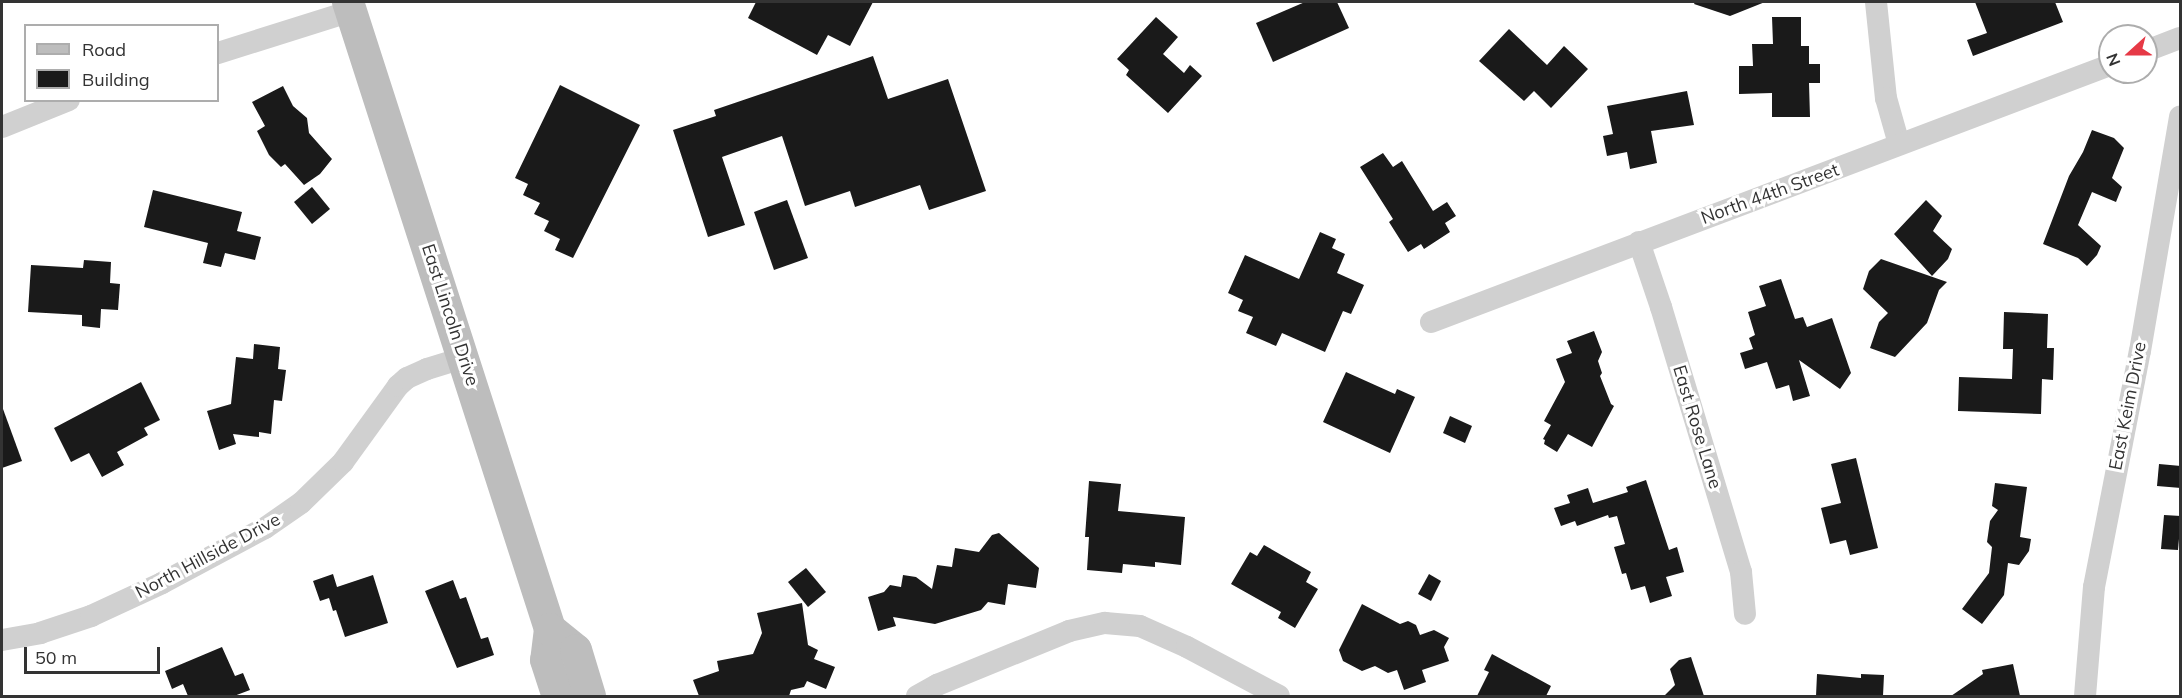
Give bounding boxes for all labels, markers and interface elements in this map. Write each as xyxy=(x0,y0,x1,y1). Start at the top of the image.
legend xyxy=(24,24,219,102)
north arrow xyxy=(2098,24,2158,84)
text: Road xyxy=(82,38,126,61)
text: N xyxy=(2102,51,2125,69)
text: Building xyxy=(82,68,150,91)
street label: North 44th Street xyxy=(1698,159,1842,229)
street label: East Lincoln Drive xyxy=(417,241,483,389)
street label: East Keim Drive xyxy=(2105,340,2151,472)
street label: East Rose Lane xyxy=(1668,363,1726,491)
street label: North Hillside Drive xyxy=(132,509,284,603)
scale bar xyxy=(27,635,164,673)
text: 50 m xyxy=(35,646,77,669)

